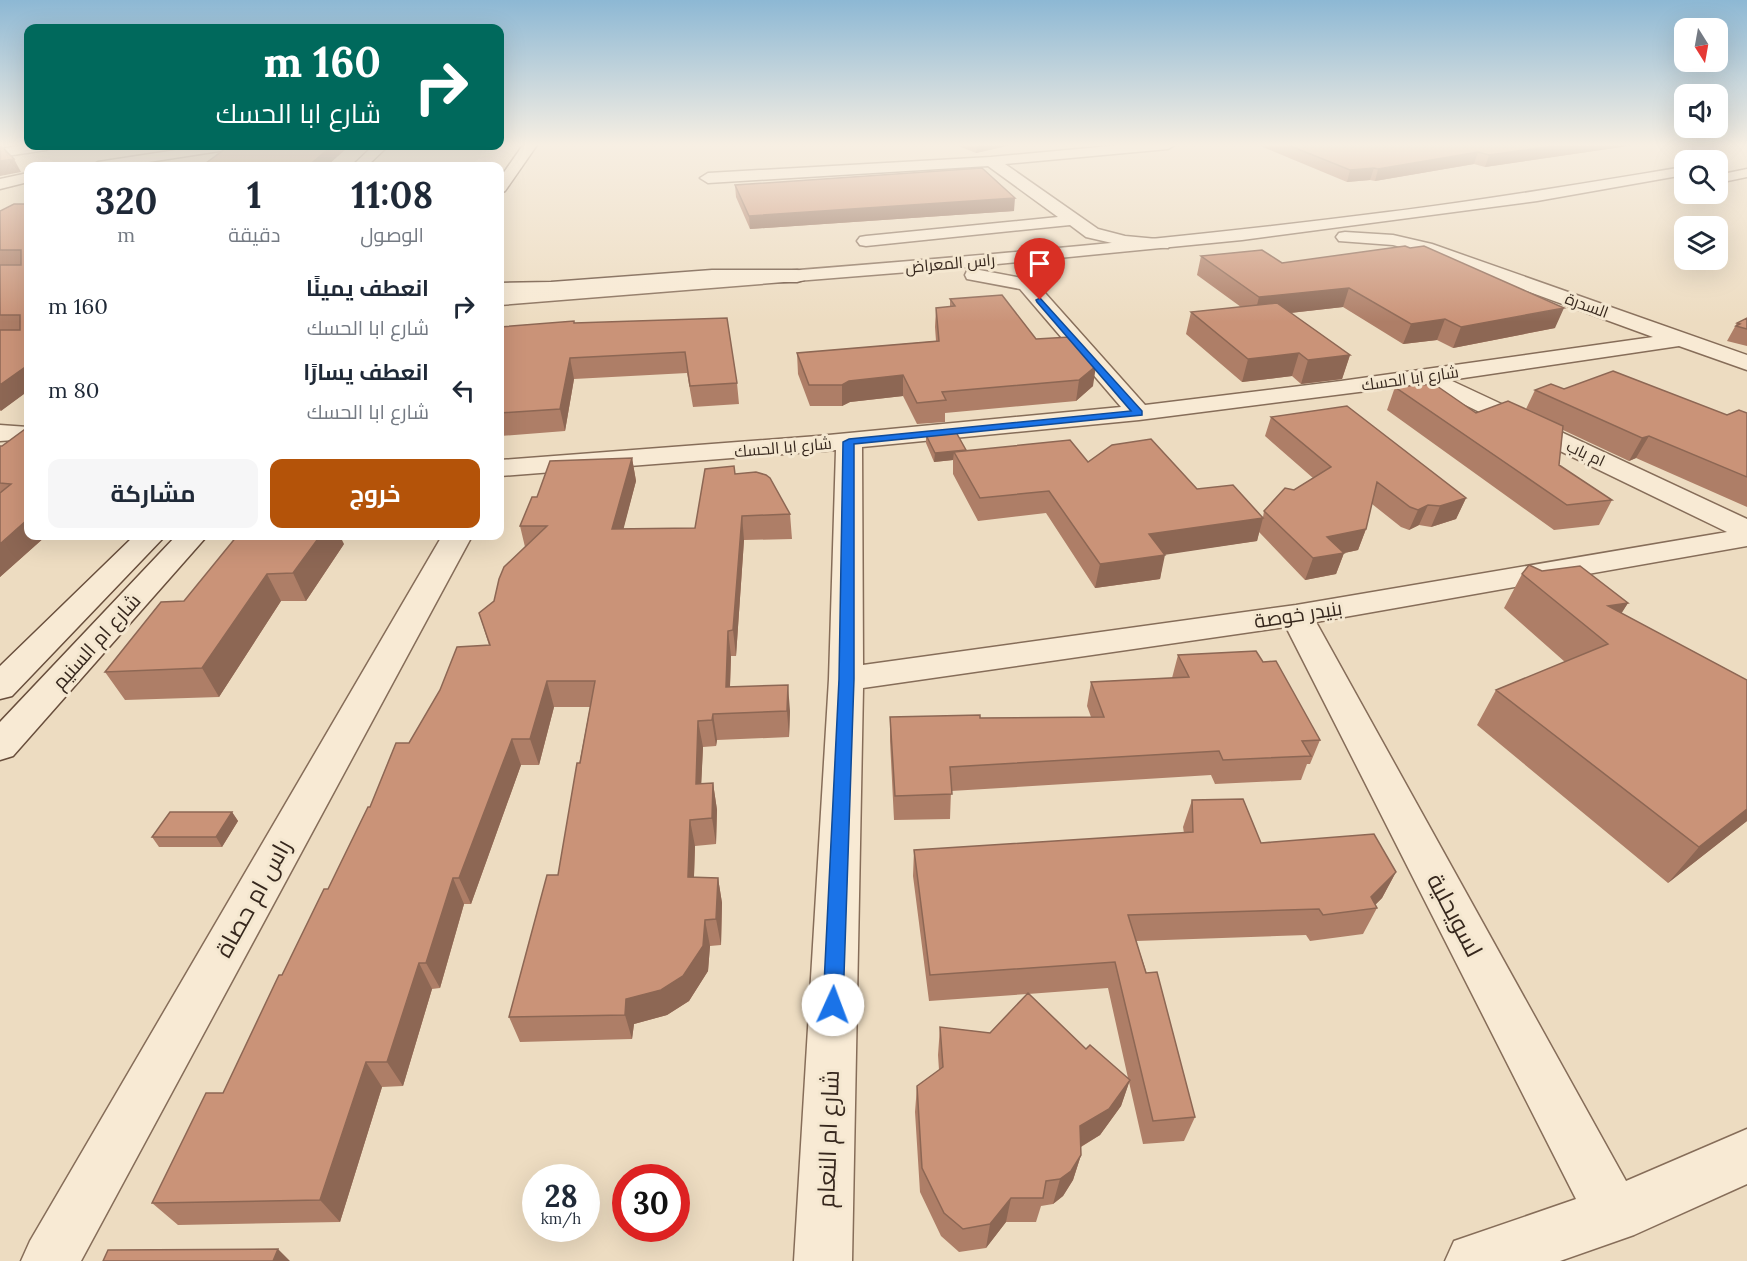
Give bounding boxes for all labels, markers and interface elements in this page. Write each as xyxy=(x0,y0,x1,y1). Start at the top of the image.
north arrow xyxy=(1674,18,1728,72)
map controls xyxy=(1674,18,1728,270)
text: 160 m xyxy=(263,35,381,89)
icon: right xyxy=(402,48,480,126)
button: sound xyxy=(1674,84,1728,138)
text: شارع ابا الحسك xyxy=(216,96,381,130)
button: search xyxy=(1674,150,1728,204)
text: 1 xyxy=(247,172,262,218)
text: 11:08 xyxy=(351,172,433,218)
text: 320 xyxy=(95,178,157,224)
button: layers xyxy=(1674,216,1728,270)
text: m xyxy=(117,222,135,247)
text: دقيقة xyxy=(228,222,280,247)
text: الوصول xyxy=(360,222,424,247)
pin xyxy=(1014,238,1065,300)
icon: arrive xyxy=(1023,247,1056,280)
street label: راس المعراض xyxy=(904,249,996,278)
text: انعطف يمينًا xyxy=(306,274,429,302)
street label: السدرة xyxy=(1563,288,1611,322)
icon: right xyxy=(447,290,480,323)
text: 160 m xyxy=(48,292,108,320)
text: شارع ابا الحسك xyxy=(307,315,429,340)
text: انعطف يسارًا xyxy=(303,358,429,386)
street label: شارع ابا الحسك xyxy=(1360,361,1460,397)
icon: left xyxy=(447,374,480,407)
text: 80 m xyxy=(48,376,100,404)
text: شارع ابا الحسك xyxy=(307,399,429,424)
street label: شارع ابا الحسك xyxy=(733,433,833,463)
street label: ام باب xyxy=(1563,435,1608,472)
button: مشاركة xyxy=(48,459,258,528)
button: خروج xyxy=(270,459,480,528)
street label: شارع ام السنيم xyxy=(47,588,147,695)
street label: بنيدر خوصة xyxy=(1252,595,1344,633)
street label: راس ام حصاة xyxy=(208,833,299,963)
street label: لسويحلية xyxy=(1420,868,1490,962)
position arrow xyxy=(801,973,865,1037)
street label: شارع ام النعام xyxy=(810,1069,847,1209)
speed limit sign: 30 xyxy=(612,1164,690,1242)
text: 28 xyxy=(544,1177,578,1215)
text: km/h xyxy=(541,1209,581,1228)

